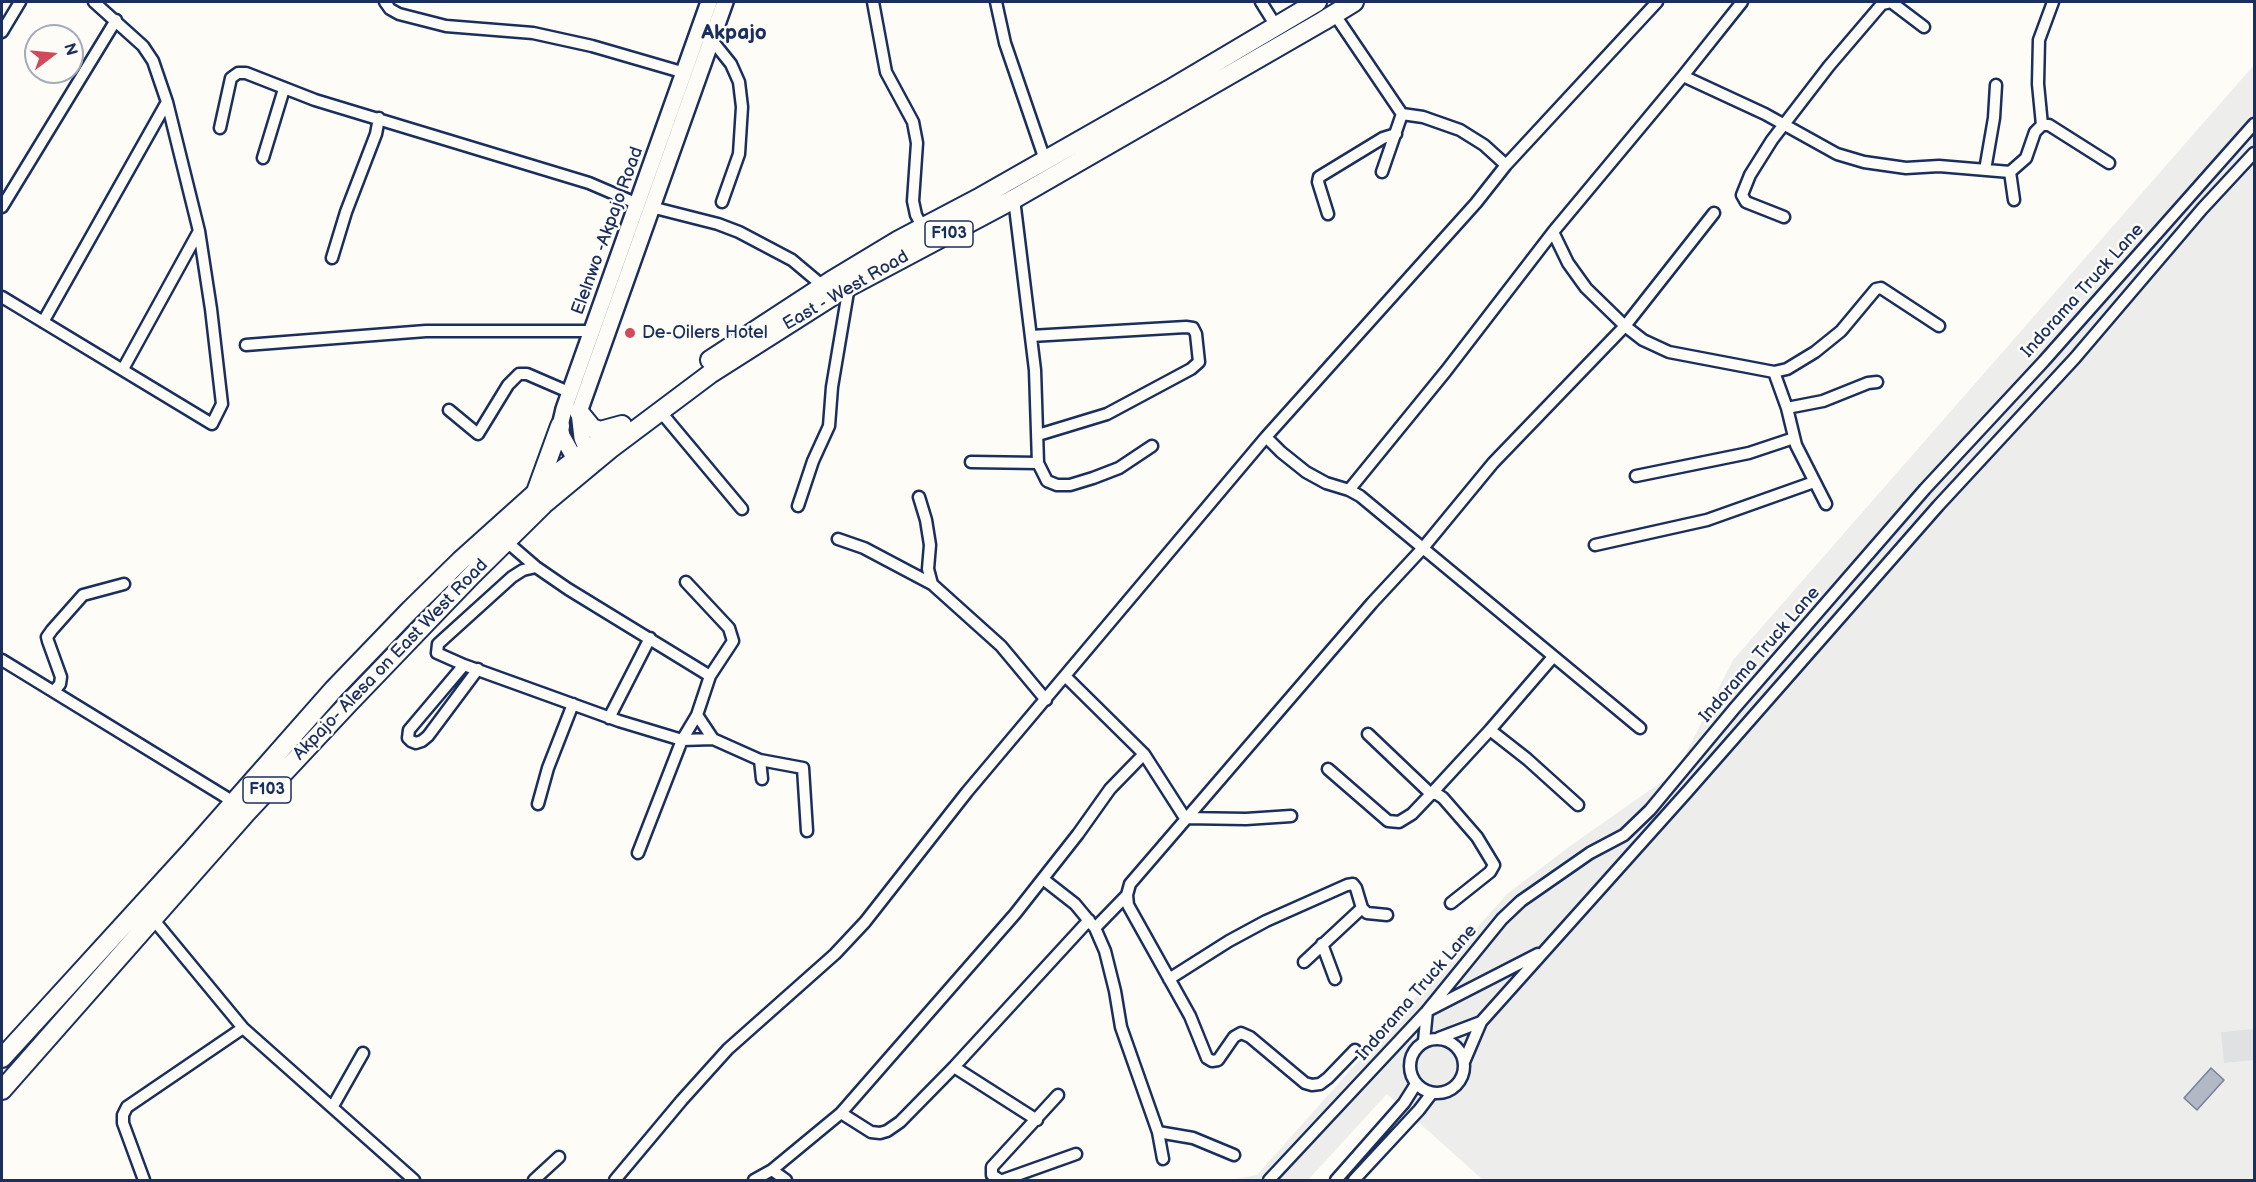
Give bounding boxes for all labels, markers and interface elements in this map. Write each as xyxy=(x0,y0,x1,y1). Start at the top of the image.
district label: Akpajo xyxy=(701,21,767,47)
north arrow xyxy=(24,24,84,84)
text: N xyxy=(59,41,81,58)
street label: Elelnwo -Akpajo Road xyxy=(568,144,648,318)
street label: Indorama Truck Lane xyxy=(2017,219,2149,363)
road number: F103 xyxy=(925,221,973,247)
street label: East - West Road xyxy=(779,246,913,336)
place label: De-Oilers Hotel xyxy=(642,322,768,344)
marker: De-Oilers Hotel xyxy=(623,326,637,340)
street label: Akpajo- Alesa on East West Road xyxy=(289,555,493,765)
street label: Indorama Truck Lane xyxy=(1695,583,1825,727)
road number: F103 xyxy=(243,777,291,803)
street label: Indorama Truck Lane xyxy=(1352,921,1482,1065)

